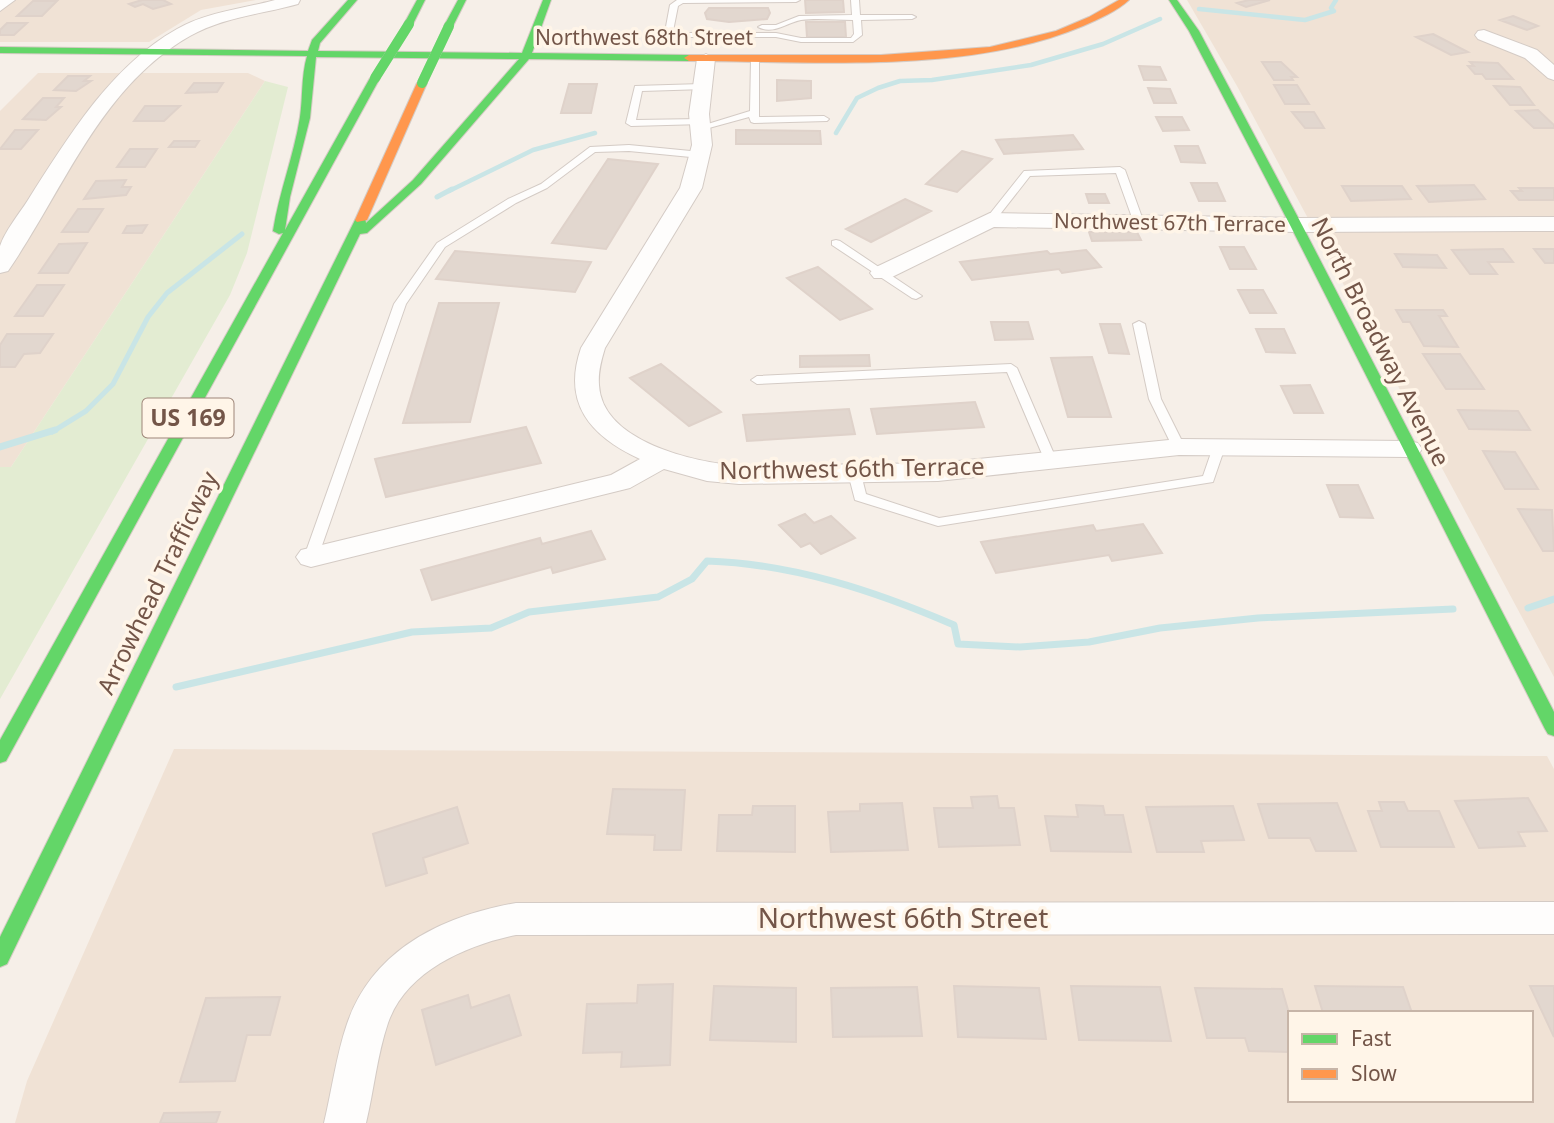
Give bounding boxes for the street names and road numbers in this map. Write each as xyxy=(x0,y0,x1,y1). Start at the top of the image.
street label: Northwest 68th Street xyxy=(535,23,753,51)
street label: Northwest 67th Terrace xyxy=(1054,206,1286,238)
street label: North Broadway Avenue xyxy=(1304,211,1459,471)
road number: US 169 xyxy=(142,398,234,438)
street label: Northwest 66th Terrace xyxy=(719,449,985,486)
street label: Arrowhead Trafficway xyxy=(88,465,225,699)
street label: Northwest 66th Street xyxy=(758,898,1048,936)

